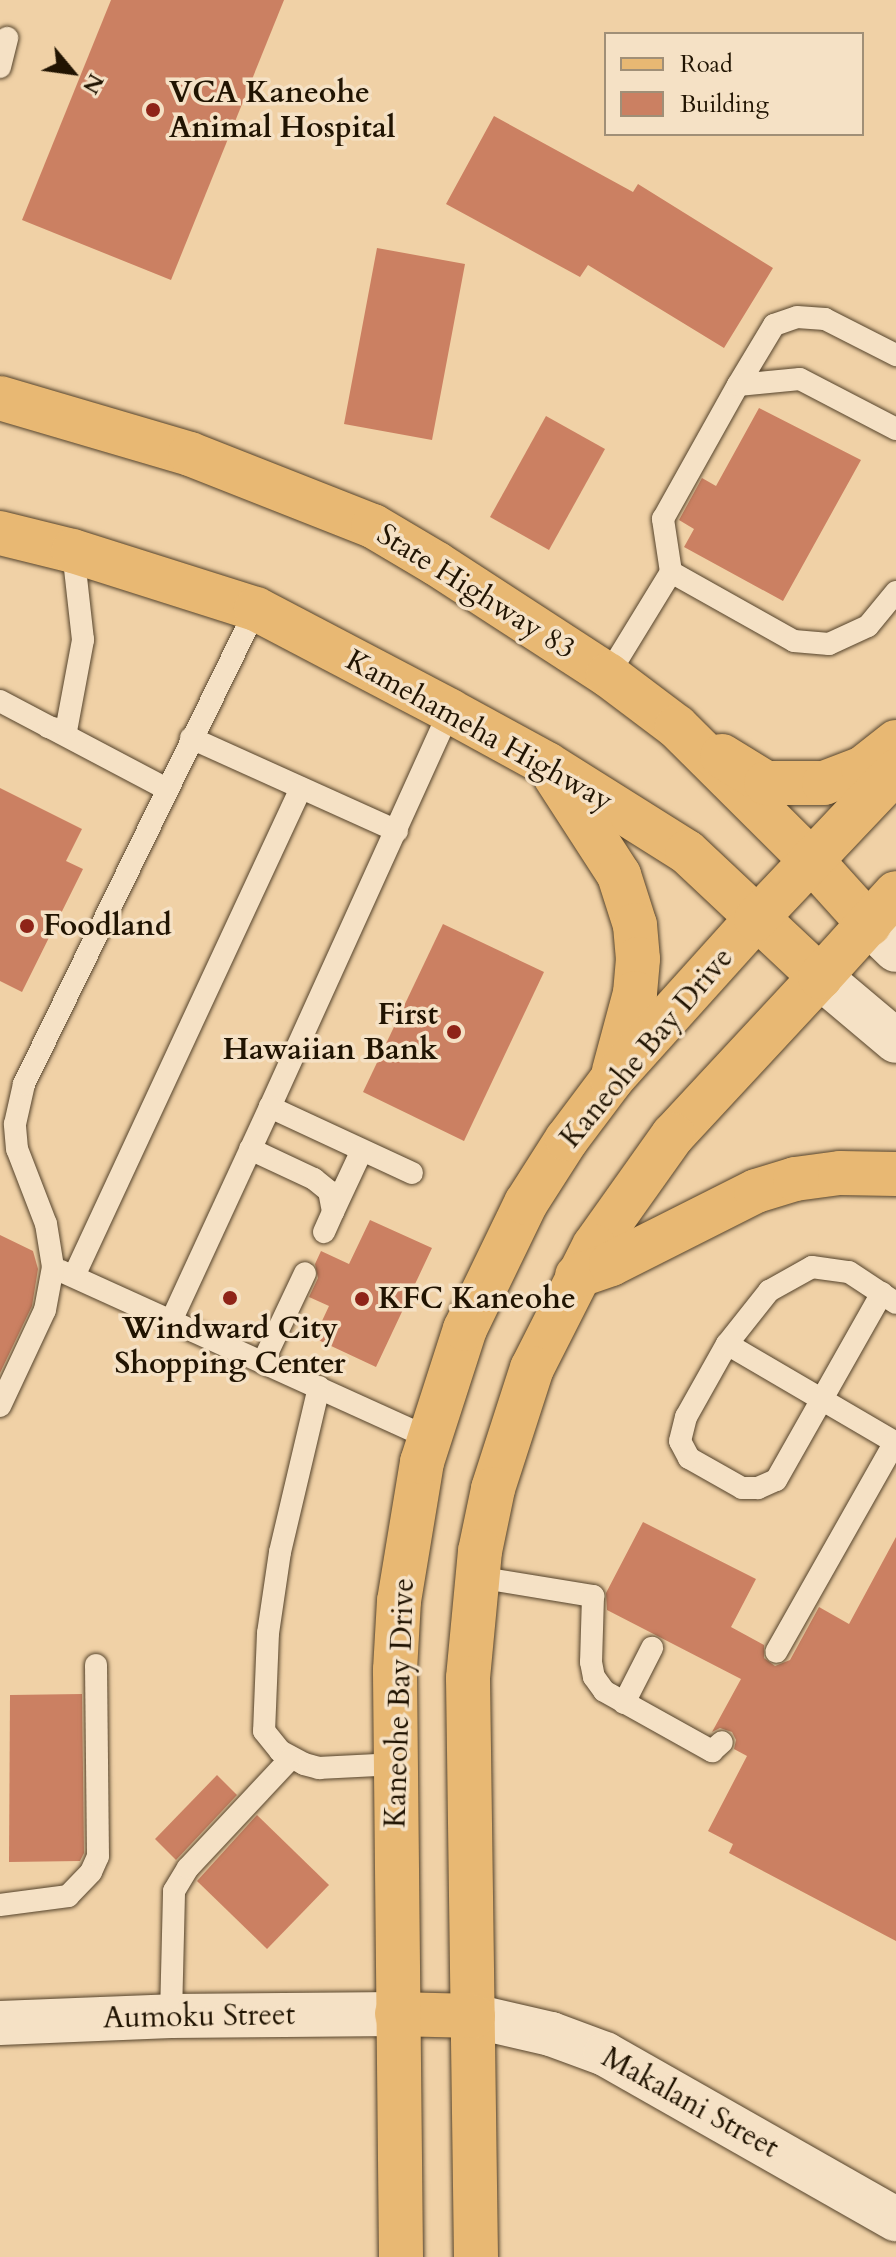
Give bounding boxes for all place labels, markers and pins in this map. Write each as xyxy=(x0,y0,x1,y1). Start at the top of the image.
place label: VCA Kaneohe Animal Hospital xyxy=(169,75,396,146)
marker: VCA Kaneohe Animal Hospital xyxy=(144,101,162,119)
place label: Foodland xyxy=(43,908,172,944)
marker: Foodland xyxy=(18,917,36,935)
place label: First Hawaiian Bank xyxy=(223,997,438,1068)
marker: First Hawaiian Bank xyxy=(445,1023,463,1041)
place label: KFC Kaneohe xyxy=(378,1281,576,1317)
marker: Windward City Shopping Center xyxy=(221,1289,239,1307)
marker: KFC Kaneohe xyxy=(353,1290,371,1308)
place label: Windward City Shopping Center xyxy=(114,1311,346,1382)

